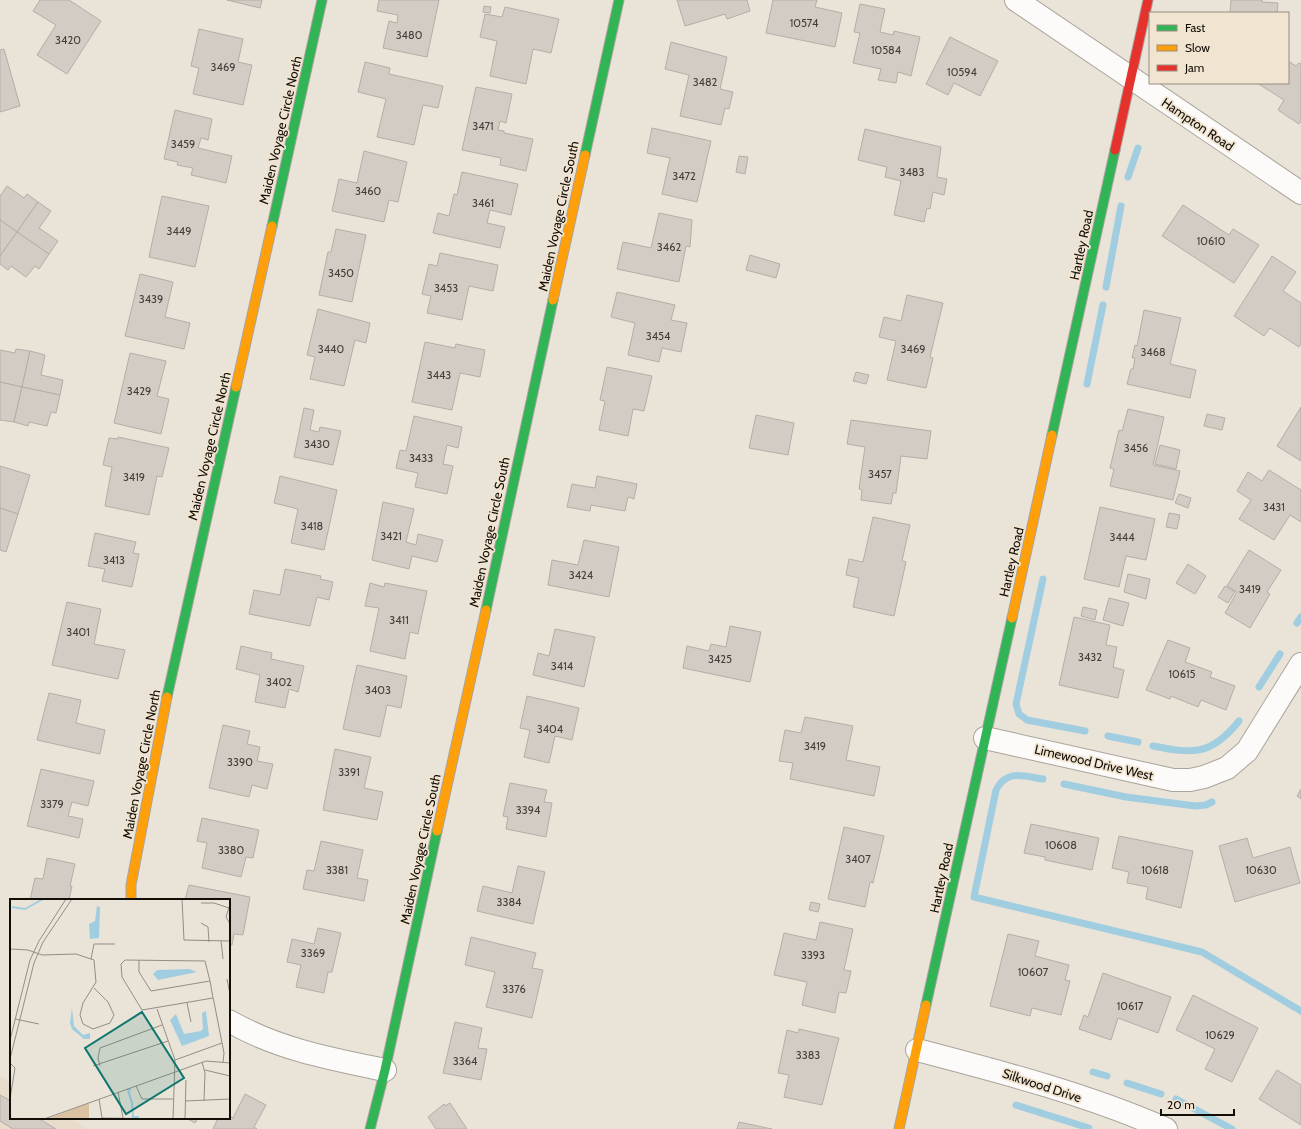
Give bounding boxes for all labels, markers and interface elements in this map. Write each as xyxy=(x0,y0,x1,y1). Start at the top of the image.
legend xyxy=(1149,12,1289,84)
house number: 10574 xyxy=(790,16,819,30)
text: Fast xyxy=(1185,20,1205,35)
house number: 3480 xyxy=(396,28,423,42)
house number: 3420 xyxy=(55,33,81,47)
text: Slow xyxy=(1185,40,1210,55)
house number: 10584 xyxy=(871,43,902,57)
street label: Maiden Voyage Circle North xyxy=(255,54,305,206)
house number: 3469 xyxy=(211,60,235,74)
text: Jam xyxy=(1184,60,1204,75)
house number: 10594 xyxy=(947,65,978,79)
house number: 3482 xyxy=(693,75,718,89)
street label: Hampton Road xyxy=(1159,94,1237,154)
house number: 3471 xyxy=(472,119,494,133)
house number: 3459 xyxy=(171,137,195,151)
street label: Maiden Voyage Circle South xyxy=(534,139,582,293)
house number: 3483 xyxy=(900,165,925,179)
house number: 3472 xyxy=(672,169,696,183)
house number: 3460 xyxy=(355,184,381,198)
house number: 3461 xyxy=(472,196,494,210)
street label: Hartley Road xyxy=(1066,209,1096,281)
house number: 3449 xyxy=(167,224,191,238)
house number: 10610 xyxy=(1197,234,1226,248)
house number: 3462 xyxy=(657,240,681,254)
house number: 3450 xyxy=(328,266,354,280)
house number: 3453 xyxy=(434,281,458,295)
house number: 3439 xyxy=(139,292,163,306)
house number: 3454 xyxy=(646,329,671,343)
house number: 3440 xyxy=(318,342,344,356)
house number: 3469 xyxy=(901,342,925,356)
house number: 3468 xyxy=(1140,345,1166,359)
house number: 3443 xyxy=(427,368,451,382)
street label: Maiden Voyage Circle North xyxy=(184,370,234,522)
house number: 3429 xyxy=(127,384,151,398)
house number: 3430 xyxy=(304,437,330,451)
house number: 3456 xyxy=(1124,441,1148,455)
house number: 3433 xyxy=(409,451,433,465)
street label: Maiden Voyage Circle South xyxy=(465,455,513,609)
house number: 3457 xyxy=(868,467,892,481)
house number: 3419 xyxy=(123,470,145,484)
house number: 3431 xyxy=(1263,500,1285,514)
house number: 3418 xyxy=(301,519,323,533)
street label: Hartley Road xyxy=(995,526,1027,598)
house number: 3421 xyxy=(380,529,402,543)
house number: 3444 xyxy=(1109,530,1135,544)
house number: 3413 xyxy=(103,553,125,567)
house number: 3424 xyxy=(569,568,594,582)
house number: 3419 xyxy=(1239,582,1261,596)
house number: 3411 xyxy=(389,613,409,627)
house number: 3401 xyxy=(66,625,90,639)
house number: 3432 xyxy=(1078,650,1102,664)
house number: 3425 xyxy=(708,652,732,666)
house number: 3414 xyxy=(551,659,574,673)
house number: 10615 xyxy=(1169,667,1196,681)
house number: 3402 xyxy=(266,675,292,689)
house number: 3403 xyxy=(365,683,391,697)
street label: Maiden Voyage Circle North xyxy=(119,688,163,840)
house number: 3404 xyxy=(537,722,564,736)
house number: 3419 xyxy=(804,739,826,753)
street label: Limewood Drive West xyxy=(1033,741,1156,784)
house number: 3390 xyxy=(227,755,253,769)
house number: 3391 xyxy=(338,765,360,779)
street label: Maiden Voyage Circle South xyxy=(396,772,444,926)
house number: 3379 xyxy=(40,797,64,811)
house number: 3394 xyxy=(516,803,541,817)
house number: 10608 xyxy=(1045,838,1077,852)
street label: Hartley Road xyxy=(926,842,956,914)
house number: 3380 xyxy=(218,843,244,857)
house number: 3407 xyxy=(845,852,871,866)
house number: 3381 xyxy=(326,863,348,877)
house number: 10618 xyxy=(1141,863,1169,877)
house number: 10630 xyxy=(1245,863,1277,877)
house number: 3384 xyxy=(497,895,522,909)
inset map xyxy=(10,899,230,1119)
house number: 3369 xyxy=(301,946,325,960)
house number: 3393 xyxy=(801,948,825,962)
house number: 10607 xyxy=(1018,965,1049,979)
house number: 3376 xyxy=(502,982,526,996)
house number: 10617 xyxy=(1117,999,1144,1013)
house number: 10629 xyxy=(1205,1028,1235,1042)
house number: 3383 xyxy=(796,1048,820,1062)
house number: 3364 xyxy=(453,1054,478,1068)
street label: Silkwood Drive xyxy=(1000,1065,1084,1105)
scale bar xyxy=(1161,1091,1234,1117)
text: 20 m xyxy=(1167,1097,1195,1112)

